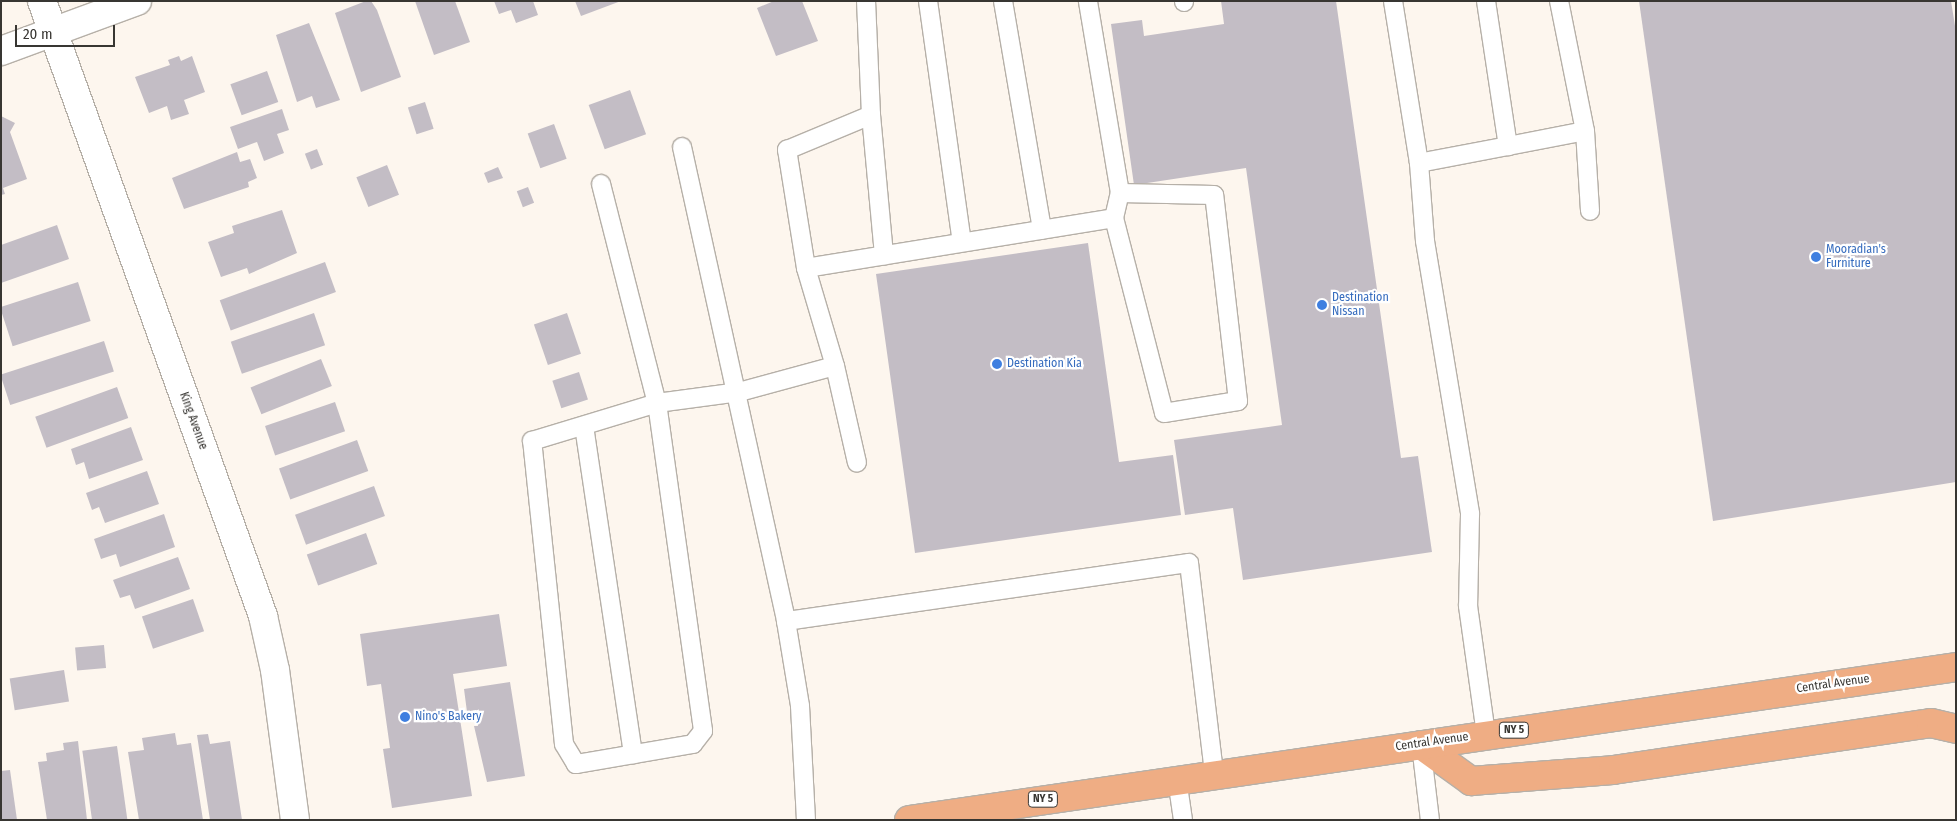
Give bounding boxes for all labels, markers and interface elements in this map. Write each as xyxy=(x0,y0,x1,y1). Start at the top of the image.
scale bar xyxy=(18,15,118,47)
text: 20 m xyxy=(23,25,53,43)
place label: Mooradian's Furniture xyxy=(1826,243,1886,271)
marker: Mooradian's Furniture xyxy=(1810,251,1822,263)
place label: Destination Nissan xyxy=(1332,291,1389,319)
marker: Destination Nissan xyxy=(1316,299,1328,311)
place label: Destination Kia xyxy=(1007,357,1082,371)
marker: Destination Kia xyxy=(991,358,1003,370)
street label: King Avenue xyxy=(176,390,210,452)
street label: Central Avenue xyxy=(1796,672,1870,696)
place label: Nino's Bakery xyxy=(415,710,481,724)
marker: Nino's Bakery xyxy=(399,711,411,723)
road number: NY 5 xyxy=(1498,722,1530,738)
street label: Central Avenue xyxy=(1395,730,1469,754)
road number: NY 5 xyxy=(1027,791,1059,808)

